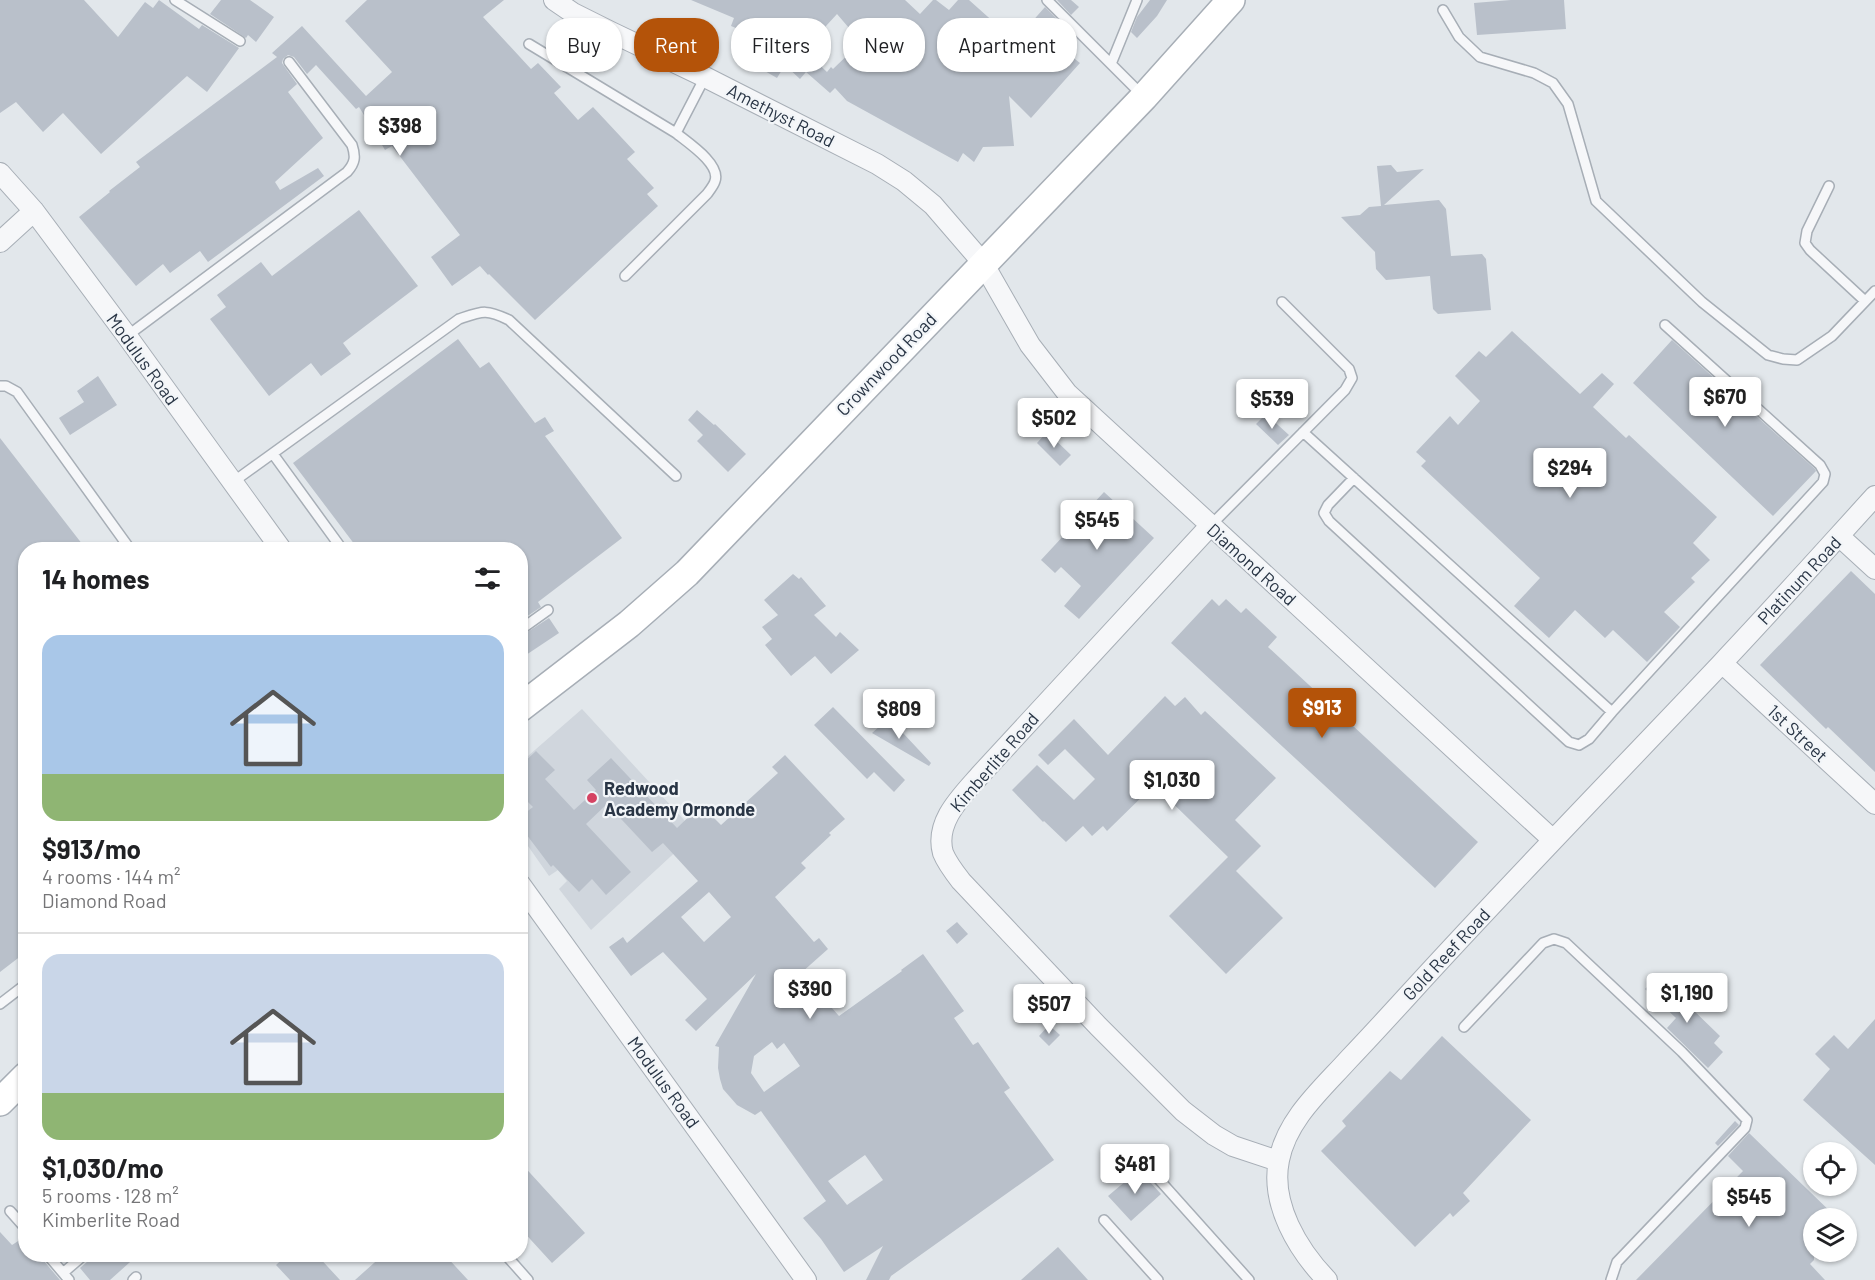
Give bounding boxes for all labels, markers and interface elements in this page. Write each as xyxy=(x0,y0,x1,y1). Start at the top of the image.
chip: Buy xyxy=(546,18,622,72)
chip: Rent xyxy=(634,18,719,72)
chip: Filters xyxy=(731,18,831,72)
chip: New xyxy=(843,18,925,72)
chip: Apartment xyxy=(937,18,1077,72)
street label: Amethyst Road xyxy=(724,79,838,151)
pin: $398 xyxy=(364,106,436,157)
text: $398 xyxy=(378,113,422,137)
street label: Crownwood Road xyxy=(831,308,941,420)
street label: Modulus Road xyxy=(102,309,184,409)
pin: $670 xyxy=(1689,377,1761,428)
pin: $539 xyxy=(1236,379,1308,430)
text: $670 xyxy=(1703,384,1747,408)
text: $539 xyxy=(1250,386,1294,410)
pin: $502 xyxy=(1018,398,1090,449)
text: $502 xyxy=(1032,405,1076,429)
pin: $294 xyxy=(1534,448,1606,499)
text: $294 xyxy=(1547,455,1593,479)
pin: $545 xyxy=(1061,500,1133,551)
text: $545 xyxy=(1074,507,1120,531)
street label: Diamond Road xyxy=(1203,518,1301,610)
street label: Platinum Road xyxy=(1753,531,1845,629)
icon: filters xyxy=(471,562,504,595)
text: 14 homes xyxy=(42,563,149,594)
icon: home xyxy=(219,674,327,782)
pin: $913 xyxy=(1286,688,1358,739)
pin: $809 xyxy=(863,689,935,740)
text: $913 xyxy=(1302,695,1342,719)
text: $809 xyxy=(877,696,921,720)
street label: 1st Street xyxy=(1763,700,1833,766)
street label: Kimberlite Road xyxy=(945,708,1043,816)
pin: $1,030 xyxy=(1123,760,1221,811)
text: $1,030 xyxy=(1144,767,1200,791)
place label: Redwood Academy Ormonde xyxy=(604,777,755,820)
marker: Redwood Academy Ormonde xyxy=(585,791,599,805)
text: $913/mo xyxy=(42,833,141,864)
text: 4 rooms · 144 m² xyxy=(42,864,180,888)
text: Diamond Road xyxy=(42,888,167,912)
street label: Gold Reef Road xyxy=(1398,903,1494,1005)
pin: $390 xyxy=(774,969,846,1020)
pin: $1,190 xyxy=(1638,973,1736,1024)
text: $390 xyxy=(788,976,832,1000)
text: $1,190 xyxy=(1661,980,1713,1004)
pin: $507 xyxy=(1013,984,1085,1035)
text: $507 xyxy=(1027,991,1071,1015)
icon: home xyxy=(219,993,327,1101)
street label: Modulus Road xyxy=(623,1032,705,1132)
map controls xyxy=(1803,1142,1857,1262)
button: locate xyxy=(1803,1142,1857,1196)
pin: $481 xyxy=(1099,1144,1171,1195)
text: $481 xyxy=(1114,1151,1156,1175)
text: $1,030/mo xyxy=(42,1152,164,1183)
pin: $545 xyxy=(1713,1177,1785,1228)
text: 5 rooms · 128 m² xyxy=(42,1183,179,1207)
text: $545 xyxy=(1726,1184,1772,1208)
text: Kimberlite Road xyxy=(42,1207,180,1231)
button: layers xyxy=(1803,1208,1857,1262)

